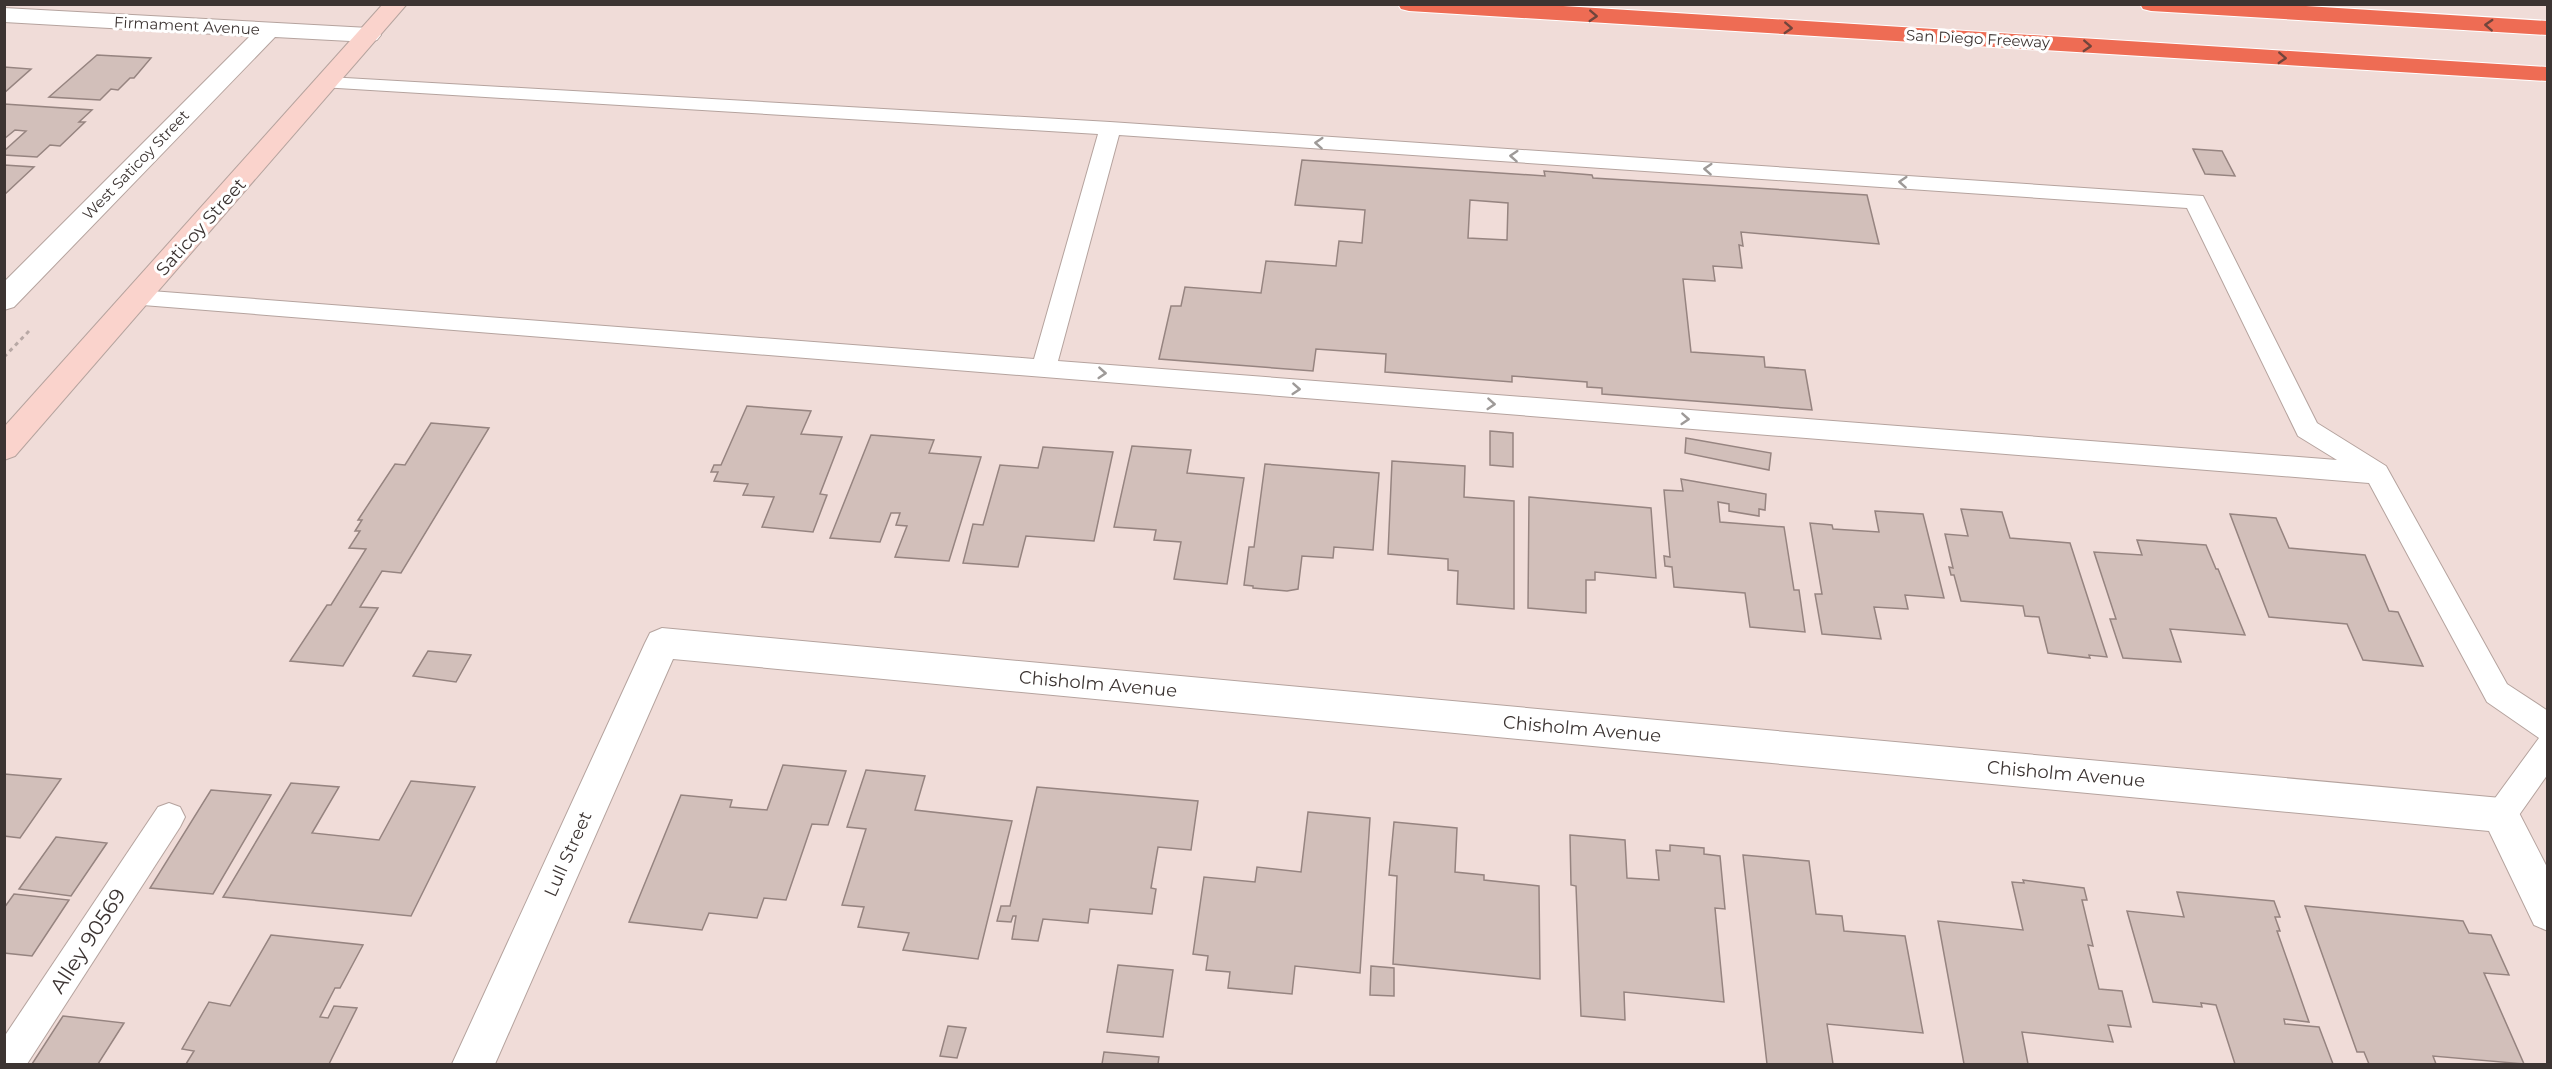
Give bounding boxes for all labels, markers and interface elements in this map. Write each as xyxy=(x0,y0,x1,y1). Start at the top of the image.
one-way arrow xyxy=(1589,9,1598,22)
street label: Firmament Avenue xyxy=(114,12,260,39)
one-way arrow xyxy=(2485,19,2494,32)
one-way arrow xyxy=(1784,21,1793,34)
street label: San Diego Freeway xyxy=(1906,25,2051,52)
one-way arrow xyxy=(2083,39,2092,52)
one-way arrow xyxy=(2278,51,2287,64)
street label: West Saticoy Street xyxy=(78,106,193,224)
one-way arrow xyxy=(1315,136,1324,149)
one-way arrow xyxy=(1509,149,1518,162)
one-way arrow xyxy=(1704,162,1713,175)
street label: Saticoy Street xyxy=(151,174,251,280)
one-way arrow xyxy=(1899,176,1908,189)
one-way arrow xyxy=(1098,366,1107,379)
one-way arrow xyxy=(1292,382,1301,395)
one-way arrow xyxy=(1486,397,1495,410)
one-way arrow xyxy=(1681,412,1690,425)
street label: Chisholm Avenue xyxy=(1018,666,1178,702)
street label: Chisholm Avenue xyxy=(1502,711,1662,747)
street label: Chisholm Avenue xyxy=(1986,756,2146,792)
street label: Lull Street xyxy=(539,808,597,900)
street label: Alley 90569 xyxy=(44,884,131,998)

